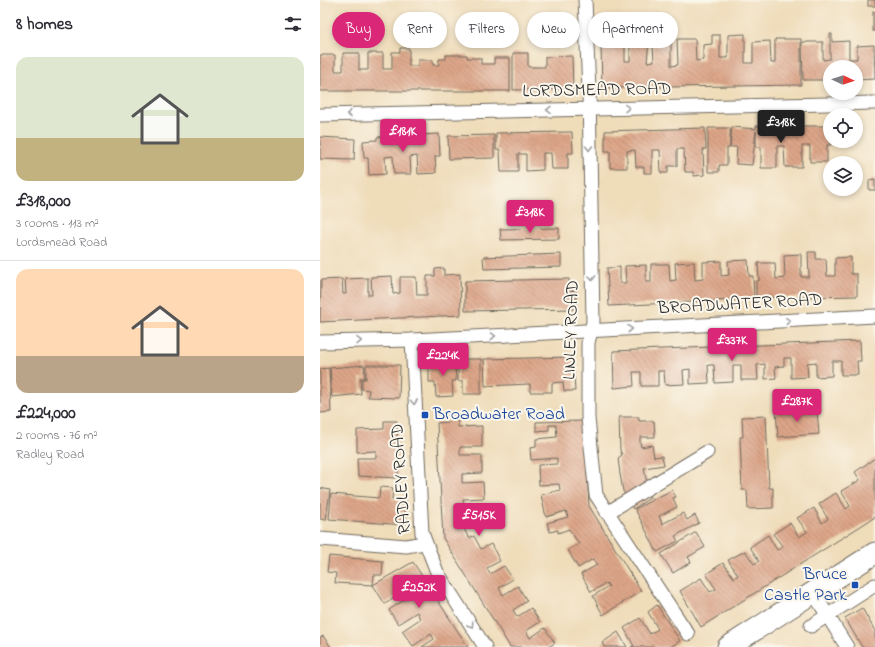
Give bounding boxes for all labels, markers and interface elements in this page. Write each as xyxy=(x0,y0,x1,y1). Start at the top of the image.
text: 8 homes xyxy=(16,12,73,37)
chip: Buy xyxy=(332,12,385,48)
chip: Rent xyxy=(393,12,447,48)
chip: Filters xyxy=(455,12,519,48)
chip: New xyxy=(527,12,580,48)
chip: Apartment xyxy=(588,12,678,48)
icon: filters xyxy=(282,13,304,35)
north arrow xyxy=(823,60,863,100)
map controls xyxy=(823,60,863,196)
street label: LORDSMEAD ROAD xyxy=(522,77,672,105)
icon: home xyxy=(124,83,196,155)
one-way arrow xyxy=(624,104,630,112)
one-way arrow xyxy=(546,106,552,114)
button: locate xyxy=(823,108,863,148)
one-way arrow xyxy=(346,110,352,118)
pin: £318K xyxy=(753,110,809,144)
text: £318K xyxy=(767,113,795,132)
pin: £181K xyxy=(375,119,431,153)
text: £181K xyxy=(389,122,417,141)
one-way arrow xyxy=(585,145,593,151)
button: layers xyxy=(823,156,863,196)
text: £318,000 xyxy=(16,189,71,214)
pin: £318K xyxy=(502,200,558,234)
text: £318K xyxy=(516,203,544,222)
text: 3 rooms · 113 m² xyxy=(16,214,99,233)
text: Lordsmead Road xyxy=(16,233,107,252)
one-way arrow xyxy=(588,275,596,281)
street label: LINLEY ROAD xyxy=(557,280,587,380)
street label: BROADWATER ROAD xyxy=(656,288,823,322)
icon: home xyxy=(124,295,196,367)
one-way arrow xyxy=(785,316,791,325)
one-way arrow xyxy=(627,325,633,334)
pin: £337K xyxy=(704,328,760,362)
text: £337K xyxy=(717,331,747,350)
one-way arrow xyxy=(490,332,496,341)
one-way arrow xyxy=(356,337,362,345)
pin: £224K xyxy=(415,343,471,377)
text: £224K xyxy=(427,346,459,365)
pin: £287K xyxy=(769,389,825,423)
text: £287K xyxy=(781,392,813,411)
one-way arrow xyxy=(410,399,419,405)
text: £224,000 xyxy=(16,401,76,426)
place label: Broadwater Road xyxy=(432,402,565,428)
marker: Broadwater Road xyxy=(420,410,430,420)
street label: RADLEY ROAD xyxy=(385,423,419,535)
text: 2 rooms · 76 m² xyxy=(16,426,98,445)
text: Radley Road xyxy=(16,445,84,464)
pin: £515K xyxy=(451,503,507,537)
text: £515K xyxy=(462,506,496,525)
place label: Bruce Castle Park xyxy=(764,562,848,609)
pin: £252K xyxy=(391,575,447,609)
text: £252K xyxy=(402,578,436,597)
marker: Bruce Castle Park xyxy=(850,580,860,590)
one-way arrow xyxy=(466,621,474,628)

